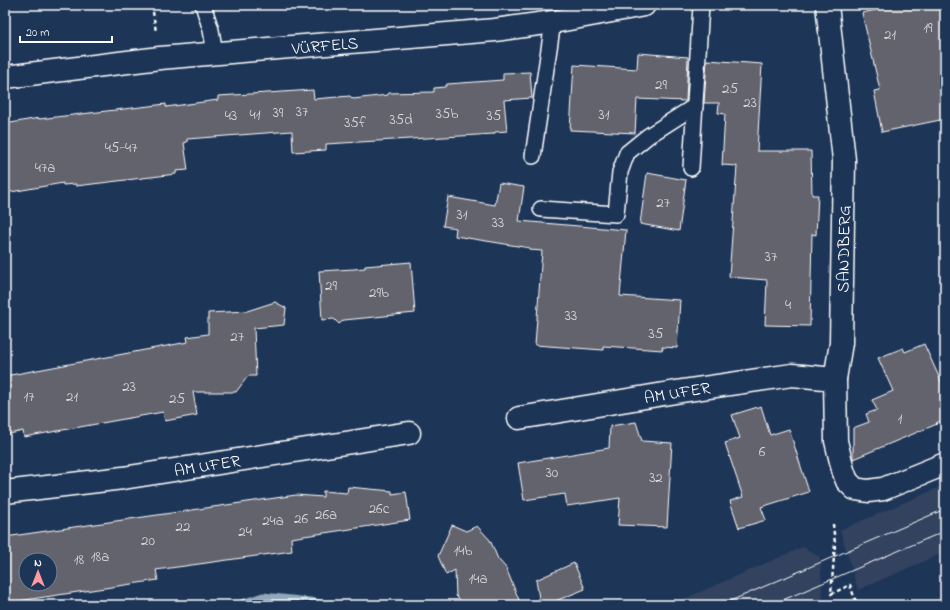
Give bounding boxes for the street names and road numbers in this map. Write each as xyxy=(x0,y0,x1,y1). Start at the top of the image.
street label: VÜRFELS xyxy=(290,31,359,62)
street label: SANDBERG xyxy=(831,205,858,293)
street label: AM UFER xyxy=(642,376,713,411)
street label: AM UFER xyxy=(172,449,243,484)

